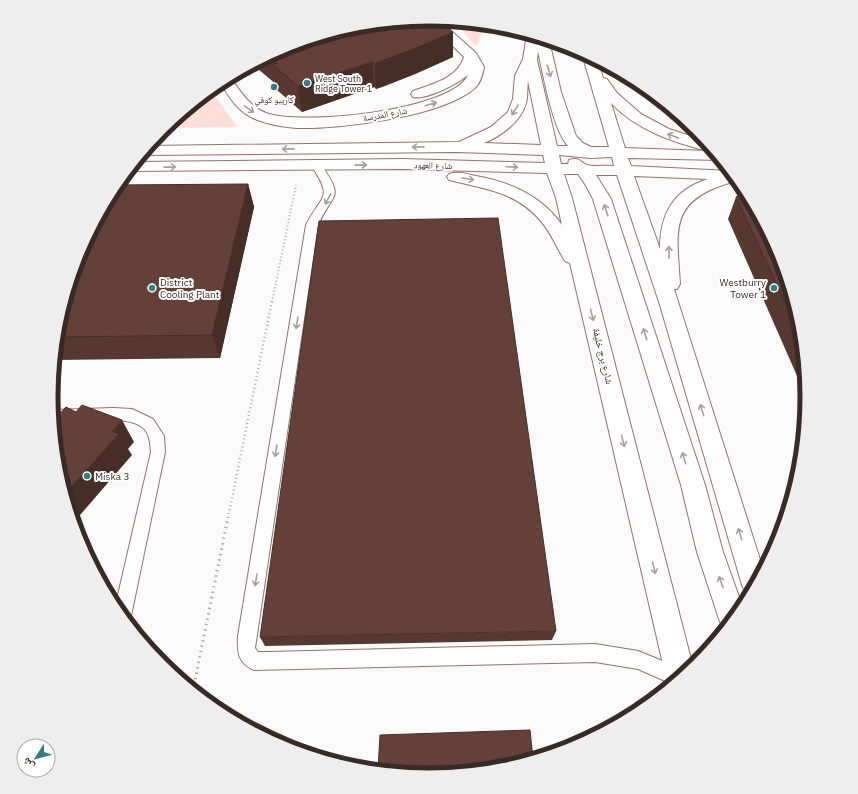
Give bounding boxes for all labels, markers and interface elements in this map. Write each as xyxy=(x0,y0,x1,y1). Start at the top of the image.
one-way arrow xyxy=(546,65,553,78)
place label: West South Ridge Tower 1 xyxy=(315,73,372,94)
marker: West South Ridge Tower 1 xyxy=(302,78,312,88)
marker: كاريبو كوفي xyxy=(269,82,279,92)
place label: كاريبو كوفي xyxy=(254,94,294,107)
one-way arrow xyxy=(424,100,437,107)
one-way arrow xyxy=(511,104,519,116)
one-way arrow xyxy=(243,105,254,113)
street label: شارع المدرسة xyxy=(362,105,408,124)
one-way arrow xyxy=(668,132,680,140)
one-way arrow xyxy=(412,143,425,151)
one-way arrow xyxy=(282,145,295,153)
street label: شارع العهود xyxy=(414,159,452,172)
one-way arrow xyxy=(354,161,367,169)
one-way arrow xyxy=(163,163,176,171)
one-way arrow xyxy=(505,163,518,171)
one-way arrow xyxy=(461,175,474,183)
one-way arrow xyxy=(324,193,331,205)
one-way arrow xyxy=(602,203,609,216)
one-way arrow xyxy=(666,246,673,259)
place label: District Cooling Plant xyxy=(160,276,220,301)
place label: Westburry Tower 1 xyxy=(720,276,766,301)
marker: District Cooling Plant xyxy=(147,283,157,293)
marker: Westburry Tower 1 xyxy=(769,283,779,293)
one-way arrow xyxy=(589,308,597,321)
one-way arrow xyxy=(293,316,301,329)
street label: شارع برج خليفة xyxy=(590,326,616,386)
one-way arrow xyxy=(641,327,648,340)
one-way arrow xyxy=(698,404,705,417)
one-way arrow xyxy=(620,435,628,448)
one-way arrow xyxy=(272,444,280,457)
one-way arrow xyxy=(680,451,687,464)
place label: Miska 3 xyxy=(95,470,129,483)
marker: Miska 3 xyxy=(82,471,92,481)
one-way arrow xyxy=(736,528,743,541)
one-way arrow xyxy=(651,561,658,574)
one-way arrow xyxy=(252,573,260,586)
one-way arrow xyxy=(716,577,724,589)
north arrow xyxy=(16,738,56,778)
text: ش xyxy=(19,754,38,773)

